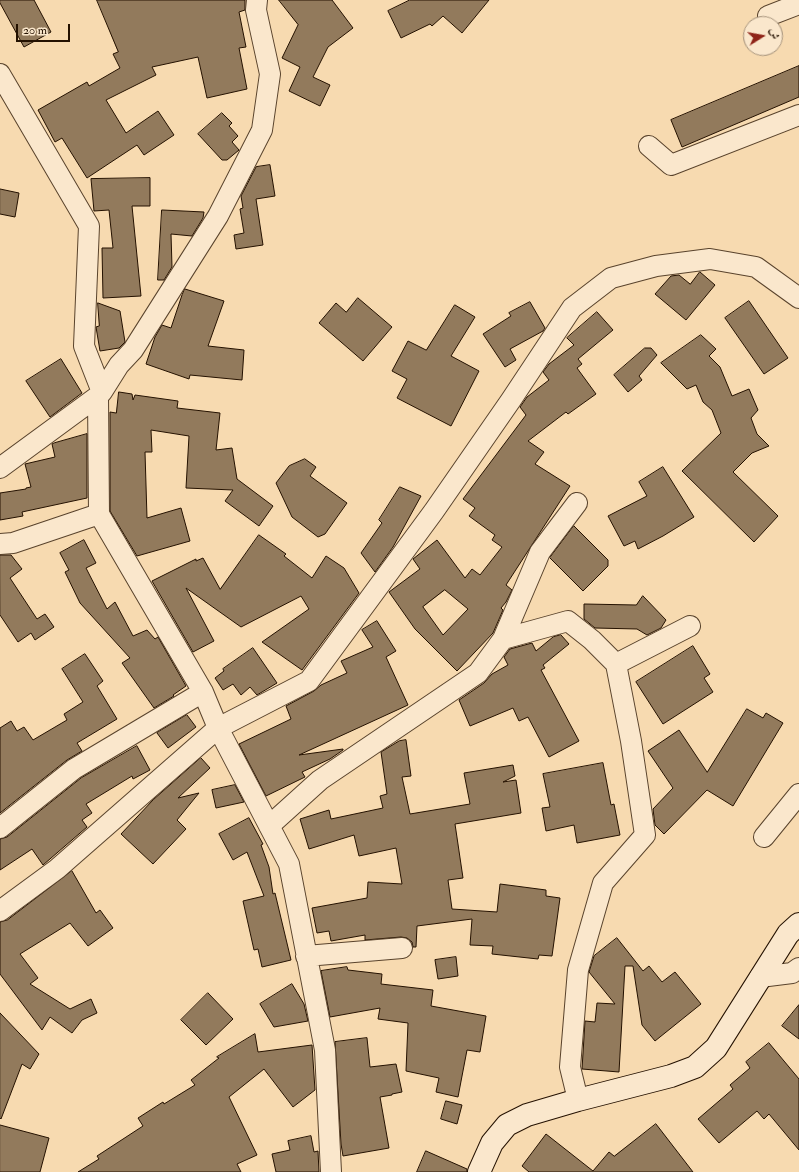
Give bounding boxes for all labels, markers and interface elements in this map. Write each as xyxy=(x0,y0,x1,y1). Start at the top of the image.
scale bar xyxy=(18,16,72,42)
north arrow xyxy=(743,16,783,56)
text: 20 m xyxy=(23,23,47,38)
text: ش xyxy=(767,27,782,40)

